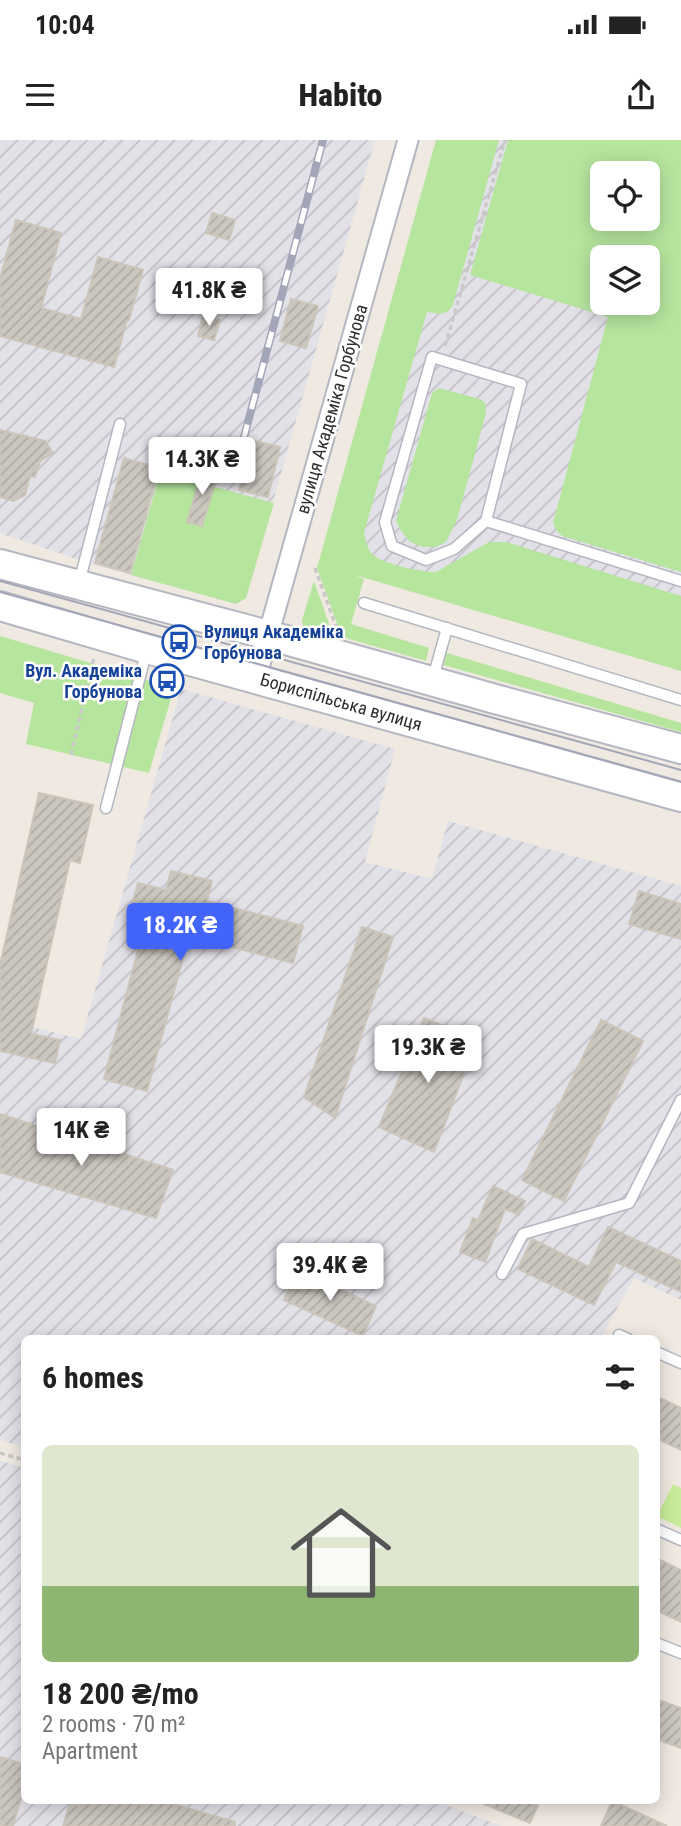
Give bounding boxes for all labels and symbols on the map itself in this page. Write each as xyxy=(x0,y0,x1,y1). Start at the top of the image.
pin: 41.8K ₴ xyxy=(144,268,274,328)
street label: вулиця Академіка Горбунова xyxy=(292,302,372,516)
pin: 14.3K ₴ xyxy=(137,438,267,497)
place label: Вулиця Академіка Горбунова xyxy=(204,621,343,663)
bus stop icon: Вулиця Академіка Горбунова xyxy=(160,623,198,661)
place label: Вул. Академіка Горбунова xyxy=(25,660,142,702)
bus stop icon: Вул. Академіка Горбунова xyxy=(148,662,186,700)
street label: Бориспільська вулиця xyxy=(258,668,424,735)
pin: 18.2K ₴ xyxy=(115,904,245,963)
pin: 19.3K ₴ xyxy=(363,1026,493,1085)
pin: 14K ₴ xyxy=(32,1108,130,1168)
pin: 39.4K ₴ xyxy=(265,1244,395,1303)

